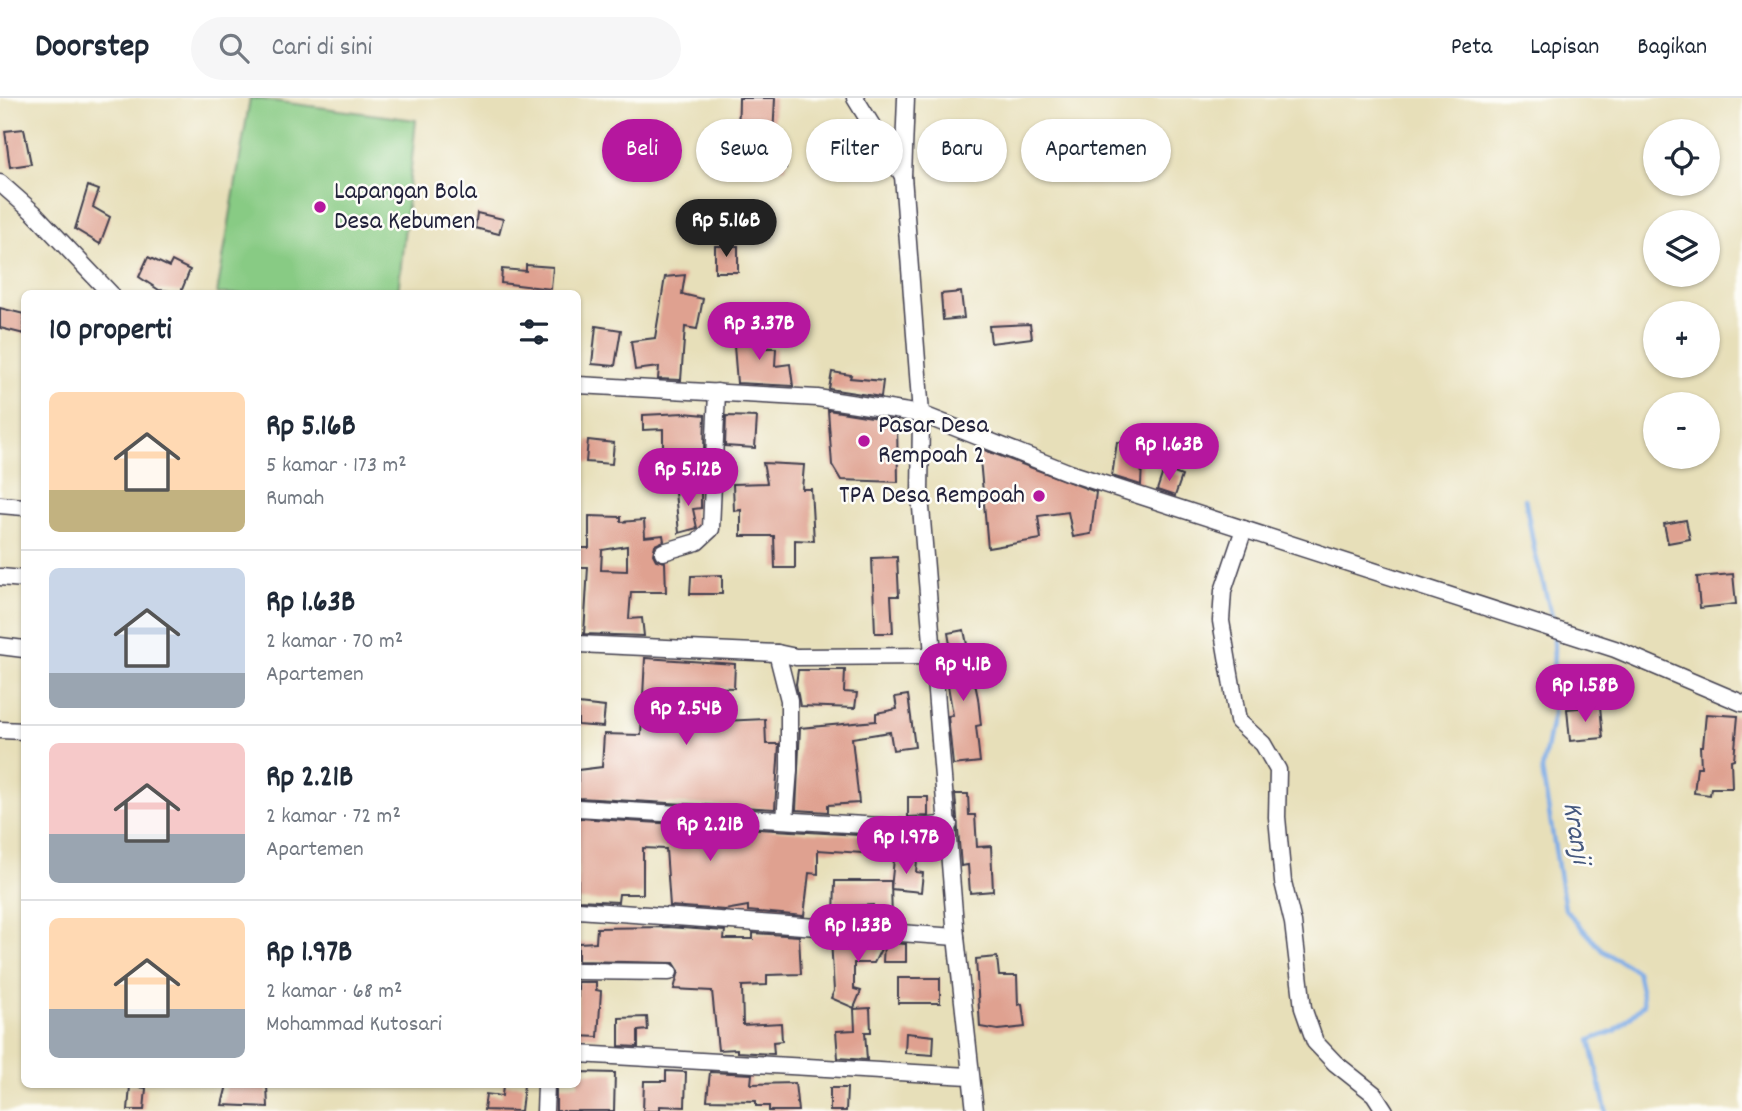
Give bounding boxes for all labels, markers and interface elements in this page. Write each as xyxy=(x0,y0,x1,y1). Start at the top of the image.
search box xyxy=(191,17,681,80)
text: Doorstep xyxy=(35,25,149,72)
icon: search xyxy=(215,29,253,67)
text: Cari di sini xyxy=(271,30,372,67)
text: Peta xyxy=(1451,31,1492,65)
text: Lapisan xyxy=(1530,31,1599,65)
text: Bagikan xyxy=(1637,31,1707,65)
chip: Beli xyxy=(602,119,682,182)
chip: Sewa xyxy=(696,119,792,182)
chip: Filter xyxy=(806,119,903,182)
chip: Baru xyxy=(917,119,1007,182)
chip: Apartemen xyxy=(1021,119,1171,182)
map controls xyxy=(1643,119,1720,469)
button: locate xyxy=(1643,119,1720,196)
place label: Lapangan Bola Desa Kebumen xyxy=(334,174,478,241)
marker: Lapangan Bola Desa Kebumen xyxy=(312,199,328,215)
pin: Rp 5.16B xyxy=(654,200,798,259)
text: Rp 5.16B xyxy=(692,205,760,238)
button: layers xyxy=(1643,210,1720,287)
button: + xyxy=(1643,301,1720,378)
pin: Rp 3.37B xyxy=(687,302,831,362)
text: Rp 3.37B xyxy=(723,308,795,341)
text: 10 properti xyxy=(49,311,172,354)
icon: filters xyxy=(515,313,553,351)
button: − xyxy=(1643,392,1720,469)
text: Rp 5.16B xyxy=(266,407,356,450)
place label: Pasar Desa Rempoah 2 xyxy=(878,408,990,475)
icon: home xyxy=(105,420,189,504)
pin: Rp 1.63B xyxy=(1097,424,1241,483)
text: Rp 1.63B xyxy=(1135,429,1203,462)
marker: Pasar Desa Rempoah 2 xyxy=(856,433,872,449)
pin: Rp 5.12B xyxy=(616,448,760,508)
text: 5 kamar · 173 m² xyxy=(266,450,407,483)
text: Rp 5.12B xyxy=(654,454,722,487)
place label: TPA Desa Rempoah xyxy=(839,478,1025,515)
text: Rumah xyxy=(266,483,324,516)
marker: TPA Desa Rempoah xyxy=(1031,488,1047,504)
text: Rp 1.63B xyxy=(266,583,355,626)
icon: home xyxy=(105,596,189,680)
text: 2 kamar · 70 m² xyxy=(266,626,403,659)
pin: Rp 4.1B xyxy=(898,644,1028,703)
text: Rp 4.1B xyxy=(935,649,991,682)
text: Apartemen xyxy=(266,659,364,692)
pin: Rp 1.58B xyxy=(1513,664,1657,724)
text: Rp 1.58B xyxy=(1552,670,1618,703)
pin: Rp 2.54B xyxy=(614,688,758,747)
text: Rp 2.54B xyxy=(650,693,722,726)
text: Rp 2.21B xyxy=(266,758,353,801)
icon: home xyxy=(105,771,189,855)
water label: Kranji xyxy=(1549,799,1599,870)
text: 2 kamar · 72 m² xyxy=(266,801,401,834)
pin: Rp 2.21B xyxy=(638,804,782,863)
text: Rp 2.21B xyxy=(677,809,743,842)
pin: Rp 1.97B xyxy=(834,816,978,876)
text: Rp 1.97B xyxy=(873,822,939,855)
text: Apartemen xyxy=(266,834,364,867)
pin: Rp 1.33B xyxy=(786,904,930,964)
text: Rp 1.33B xyxy=(824,910,892,943)
text: Rp 1.97B xyxy=(266,933,352,976)
icon: home xyxy=(105,946,189,1030)
text: 2 kamar · 68 m² xyxy=(266,976,402,1009)
text: Mohammad Kutosari xyxy=(266,1009,442,1042)

